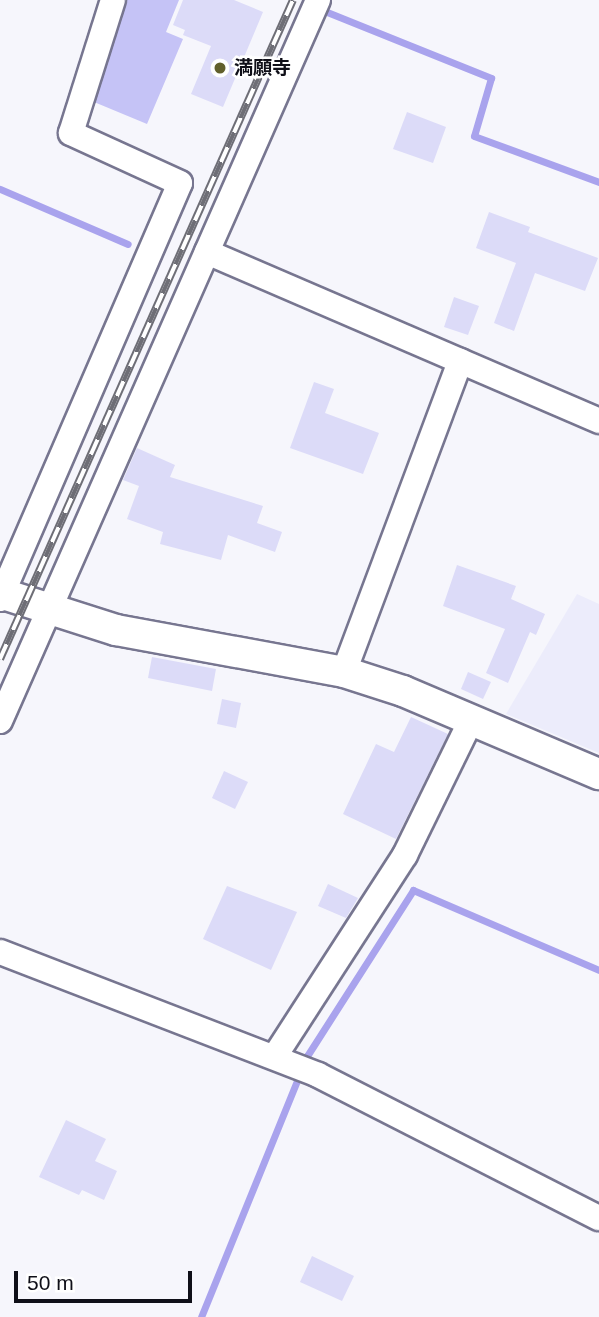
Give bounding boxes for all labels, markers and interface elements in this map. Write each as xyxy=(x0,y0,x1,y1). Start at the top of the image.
place label: 満願寺 xyxy=(234,57,291,79)
marker: 満願寺 xyxy=(212,60,228,76)
scale bar xyxy=(18,1258,196,1302)
text: 50 m xyxy=(27,1271,74,1294)

